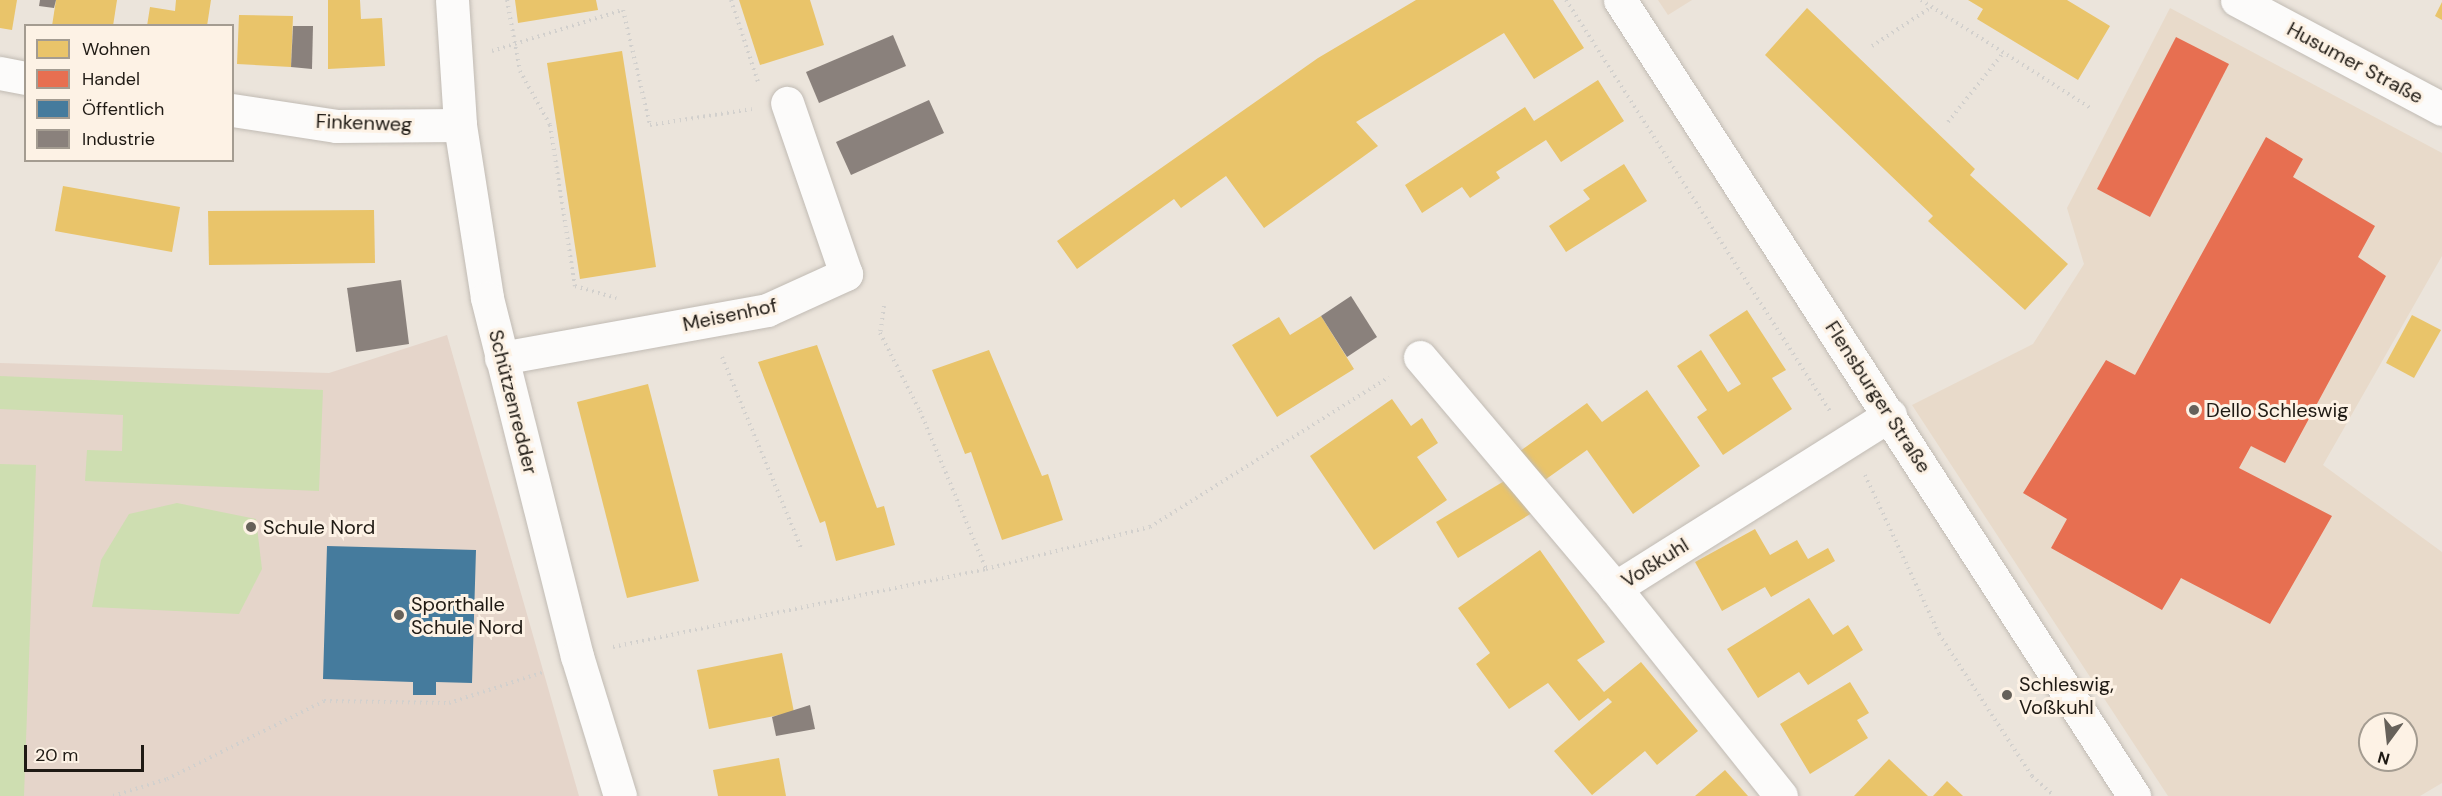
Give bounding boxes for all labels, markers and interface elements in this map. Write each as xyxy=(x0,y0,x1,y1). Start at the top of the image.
street label: Husumer Straße xyxy=(2283,17,2427,109)
legend xyxy=(24,24,234,162)
text: Wohnen xyxy=(82,37,150,61)
text: Handel xyxy=(82,67,140,91)
text: Öffentlich xyxy=(82,97,164,121)
street label: Finkenweg xyxy=(315,109,413,137)
text: Industrie xyxy=(82,127,155,151)
street label: Meisenhof xyxy=(681,293,779,337)
street label: Flensburger Straße xyxy=(1820,317,1936,477)
street label: Schützenredder xyxy=(483,327,543,477)
place label: Dello Schleswig xyxy=(2206,398,2348,422)
marker: Dello Schleswig xyxy=(2187,403,2201,417)
place label: Schule Nord xyxy=(263,515,375,539)
marker: Schule Nord xyxy=(244,520,258,534)
street label: Voßkuhl xyxy=(1617,533,1693,593)
place label: Sporthalle Schule Nord xyxy=(411,592,523,639)
marker: Sporthalle Schule Nord xyxy=(392,608,406,622)
place label: Schleswig, Voßkuhl xyxy=(2019,672,2114,719)
marker: Schleswig, Voßkuhl xyxy=(2000,688,2014,702)
north arrow xyxy=(2358,712,2418,772)
scale bar xyxy=(27,733,147,771)
text: 20 m xyxy=(35,743,78,767)
text: N xyxy=(2375,746,2392,770)

